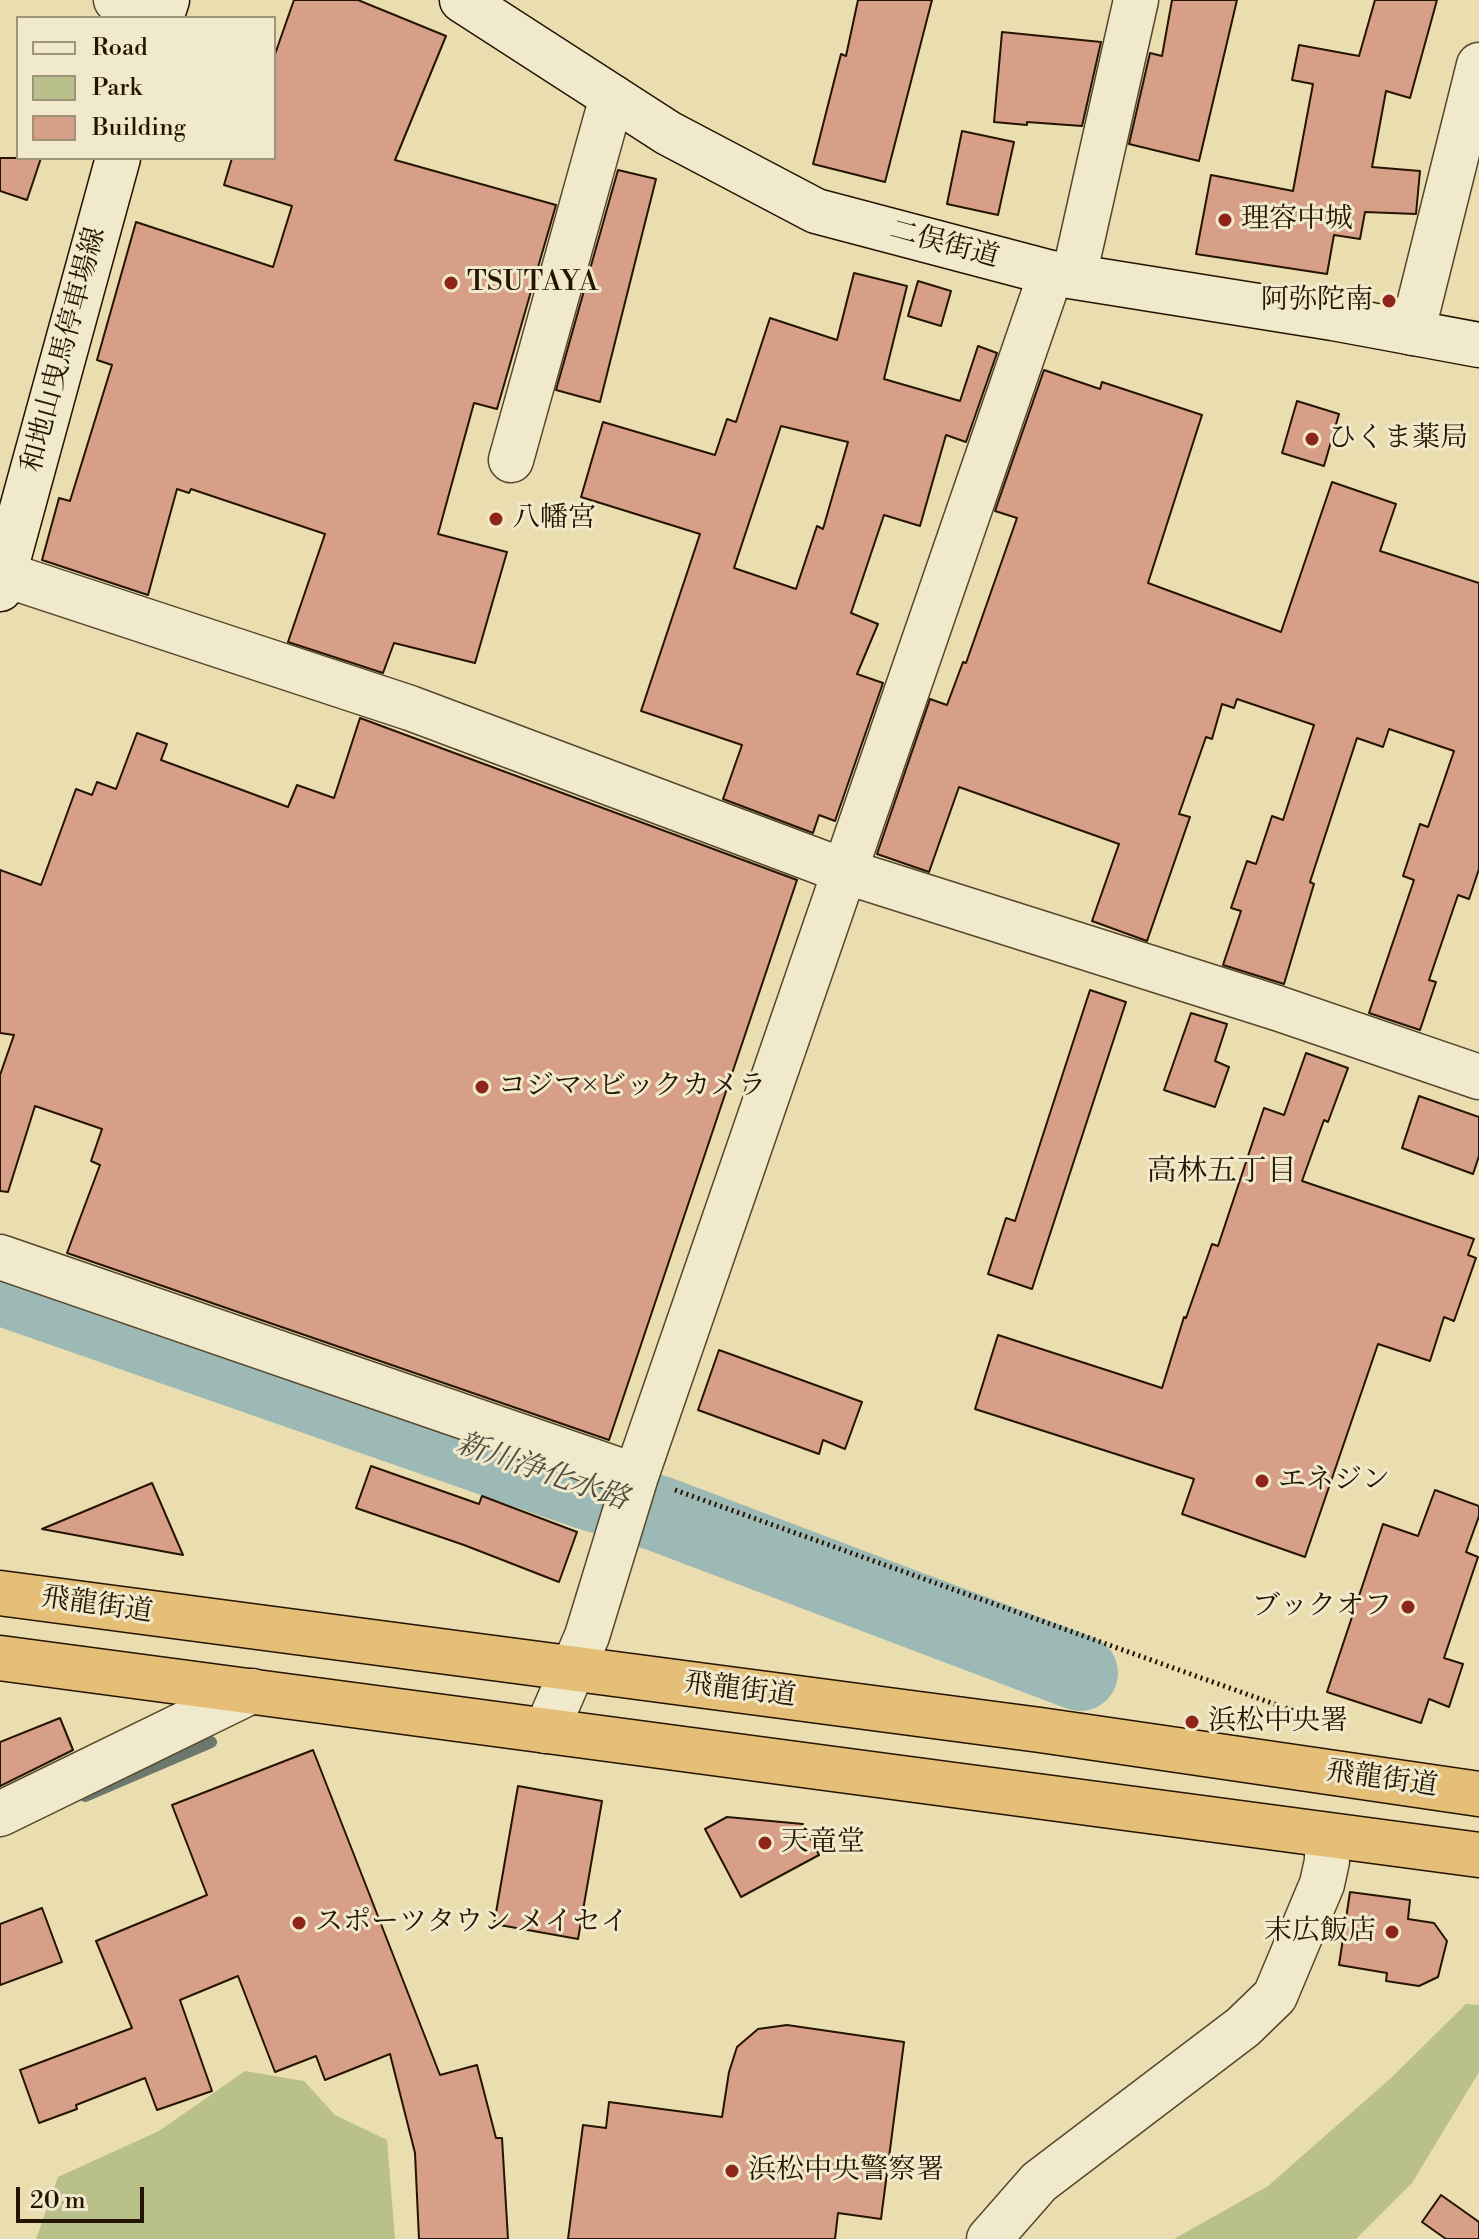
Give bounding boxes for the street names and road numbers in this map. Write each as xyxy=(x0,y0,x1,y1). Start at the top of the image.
street label: 二俣街道 xyxy=(886,214,1002,276)
street label: 和地山曳馬停車場線 xyxy=(16,224,114,476)
street label: 飛龍街道 xyxy=(39,1582,155,1630)
street label: 飛龍街道 xyxy=(682,1668,798,1714)
street label: 飛龍街道 xyxy=(1324,1756,1440,1804)

